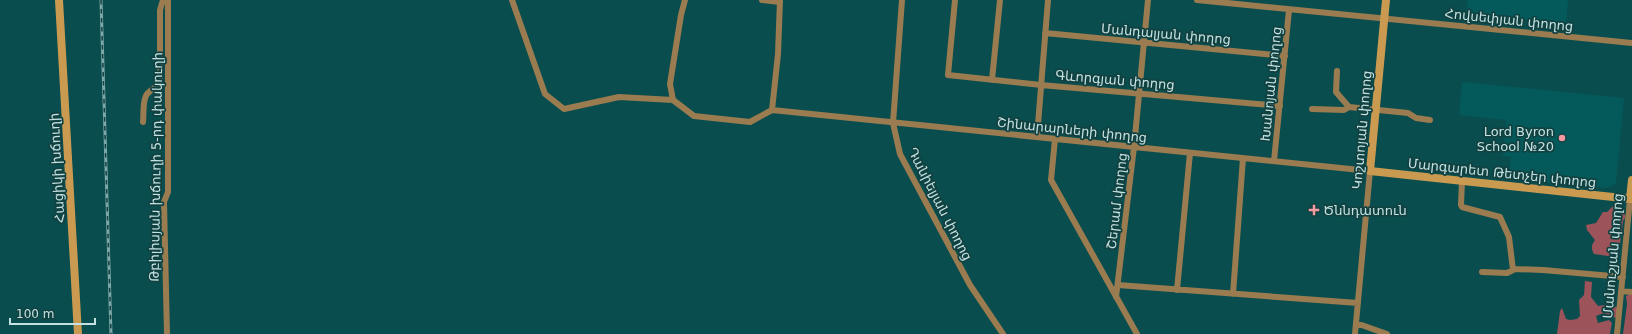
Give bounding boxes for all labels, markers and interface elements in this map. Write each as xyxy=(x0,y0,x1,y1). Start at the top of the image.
street label: Հովսեփյան փողոց xyxy=(1444,6,1574,34)
street label: Մանդալյան փողոց xyxy=(1101,21,1231,47)
street label: Խանոյան փողոց xyxy=(1258,26,1284,142)
street label: Թբիլիսյան խճուղի 5-րդ փակուղի xyxy=(146,52,166,282)
street label: Գևորգյան փողոց xyxy=(1055,67,1175,93)
street label: Կոշտոյան փողոց xyxy=(1349,70,1375,190)
street label: Հացիկի խճուղի xyxy=(47,113,67,223)
street label: Շինարարների փողոց xyxy=(996,115,1148,145)
place label: Lord Byron School №20 xyxy=(1477,124,1554,154)
marker: Lord Byron School №20 xyxy=(1557,133,1567,143)
street label: Դանիելյան փողոց xyxy=(905,145,975,263)
street label: Շերամ փողոց xyxy=(1104,152,1130,250)
street label: Մարգարետ Թետչեր փողոց xyxy=(1407,156,1597,190)
street label: Մանուշյան փողոց xyxy=(1600,193,1626,319)
place label: Ծննդատուն xyxy=(1323,203,1407,218)
marker: Ծննդատուն xyxy=(1308,204,1320,216)
scale bar xyxy=(10,300,95,326)
text: 100 m xyxy=(16,307,54,321)

